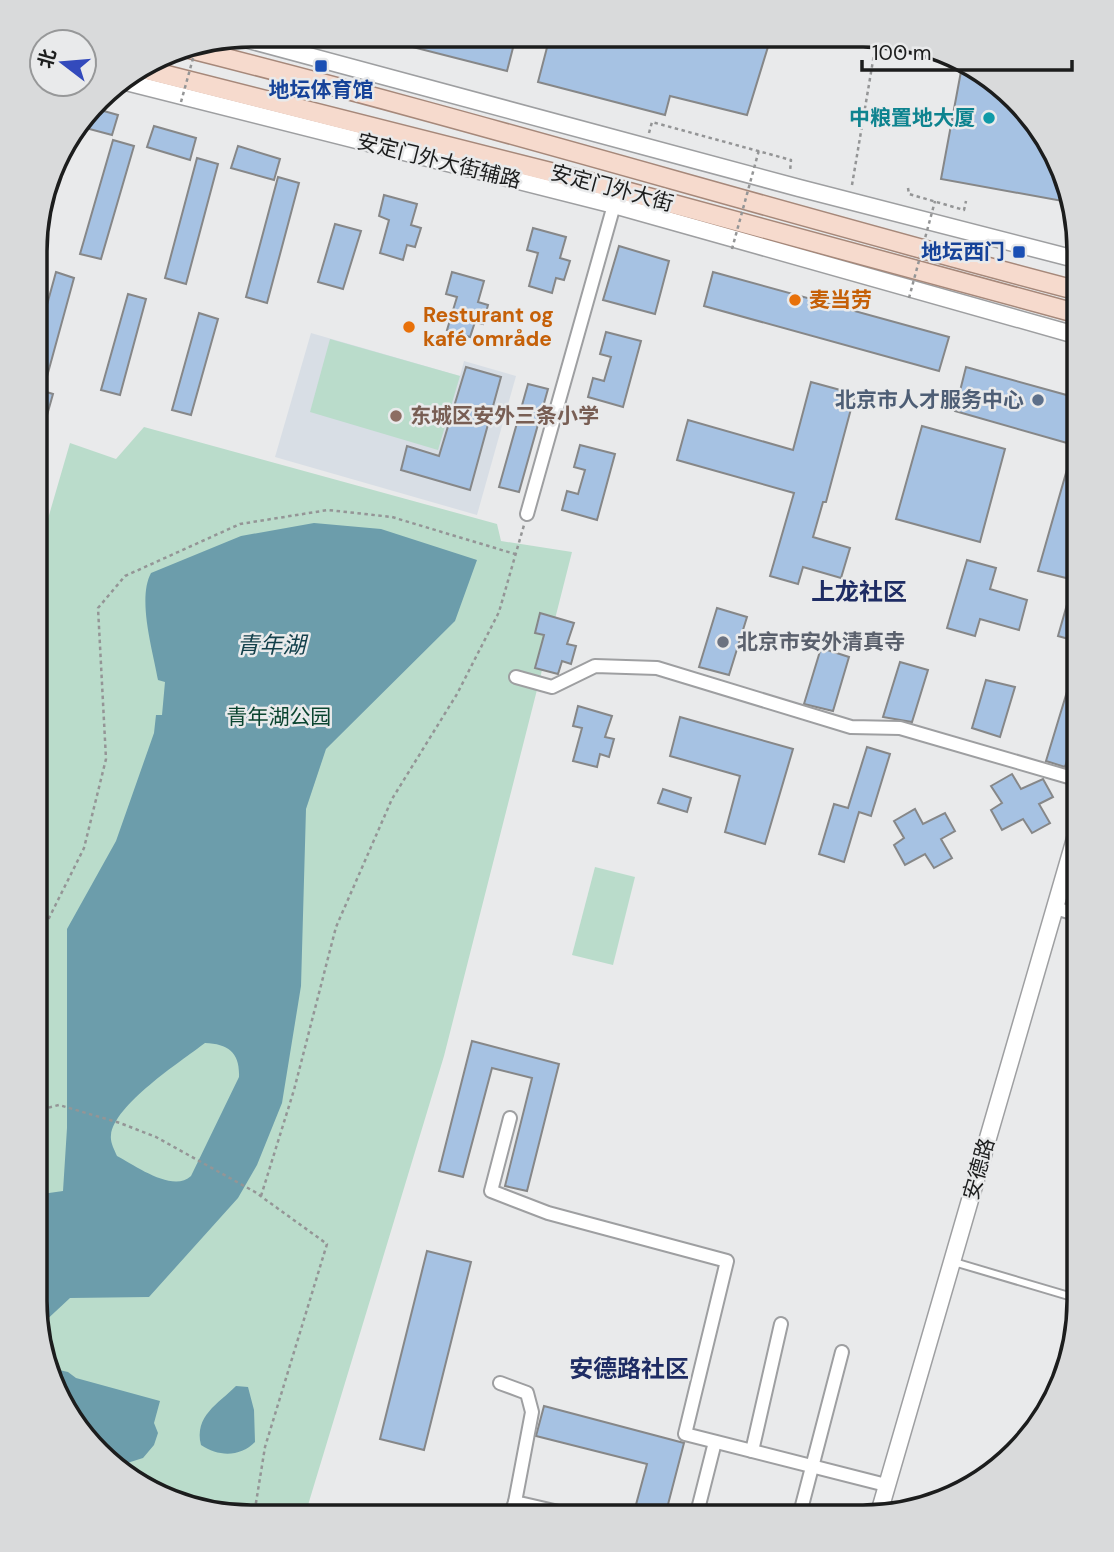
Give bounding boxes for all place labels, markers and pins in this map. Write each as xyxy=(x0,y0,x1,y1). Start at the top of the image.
marker: 地坛体育馆 xyxy=(313,58,329,74)
place label: 地坛体育馆 xyxy=(269,76,374,104)
place label: 中粮置地大厦 xyxy=(849,104,975,132)
marker: 中粮置地大厦 xyxy=(981,110,997,126)
place label: 地坛西门 xyxy=(921,238,1005,266)
marker: 地坛西门 xyxy=(1011,244,1027,260)
place label: 麦当劳 xyxy=(809,286,872,314)
marker: 麦当劳 xyxy=(787,292,803,308)
place label: Resturant og kafé område xyxy=(423,301,554,353)
marker: Resturant og kafé område xyxy=(401,319,417,335)
place label: 北京市人才服务中心 xyxy=(835,386,1024,414)
marker: 北京市人才服务中心 xyxy=(1030,392,1046,408)
place label: 东城区安外三条小学 xyxy=(410,402,599,430)
marker: 东城区安外三条小学 xyxy=(388,408,404,424)
place label: 北京市安外清真寺 xyxy=(737,628,905,656)
marker: 北京市安外清真寺 xyxy=(715,634,731,650)

